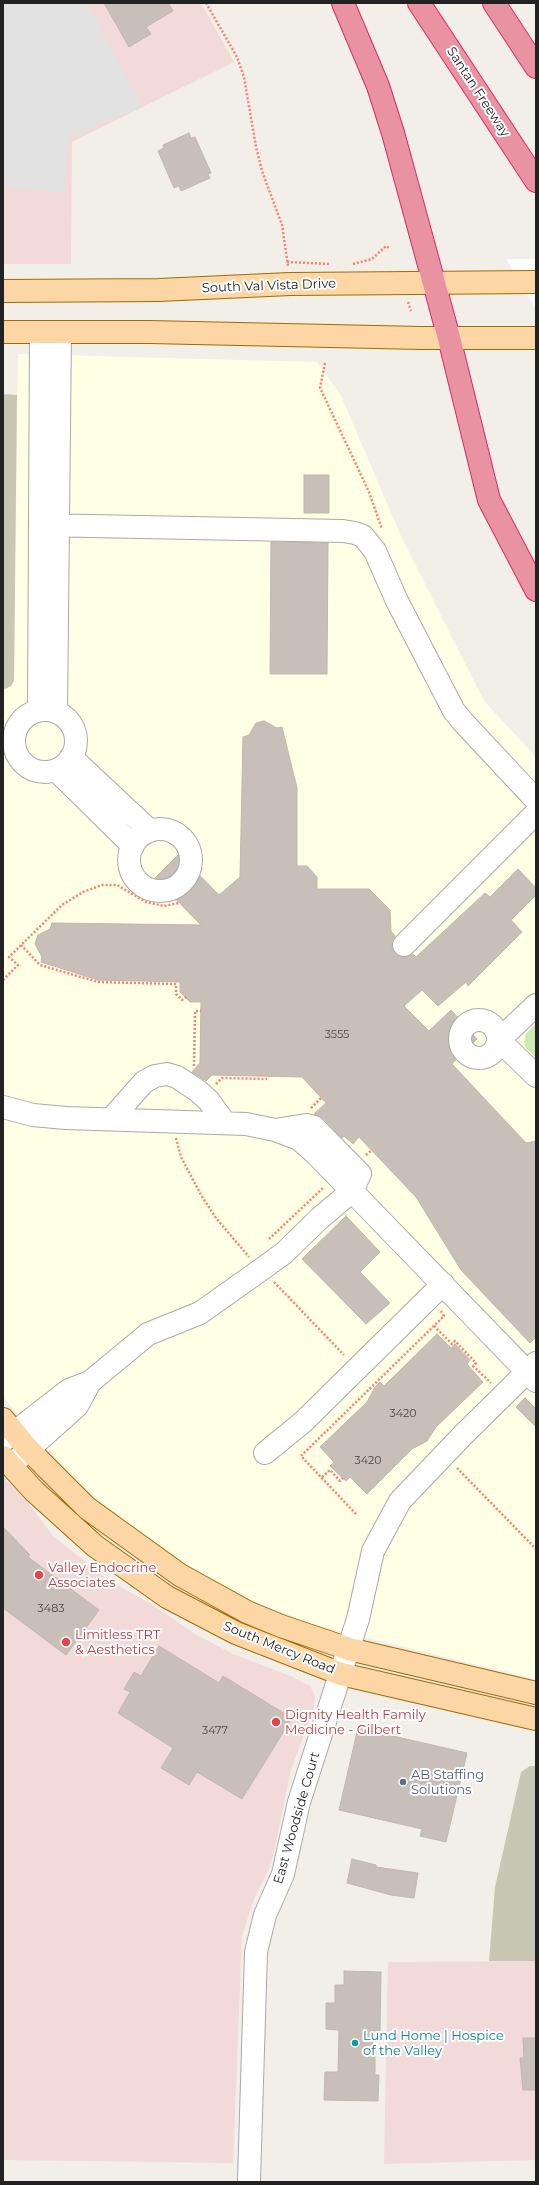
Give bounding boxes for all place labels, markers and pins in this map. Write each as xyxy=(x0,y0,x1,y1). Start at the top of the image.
place label: Valley Endocrine Associates xyxy=(48,1560,156,1591)
marker: Valley Endocrine Associates xyxy=(33,1569,45,1581)
place label: Limitless TRT & Aesthetics xyxy=(75,1627,160,1658)
marker: Limitless TRT & Aesthetics xyxy=(60,1636,72,1648)
place label: Dignity Health Family Medicine - Gilbert xyxy=(285,1707,426,1738)
marker: Dignity Health Family Medicine - Gilbert xyxy=(270,1716,282,1728)
place label: AB Staffing Solutions xyxy=(411,1767,484,1798)
marker: AB Staffing Solutions xyxy=(398,1777,408,1787)
place label: Lund Home | Hospice of the Valley xyxy=(363,2028,504,2059)
marker: Lund Home | Hospice of the Valley xyxy=(350,2038,360,2048)

